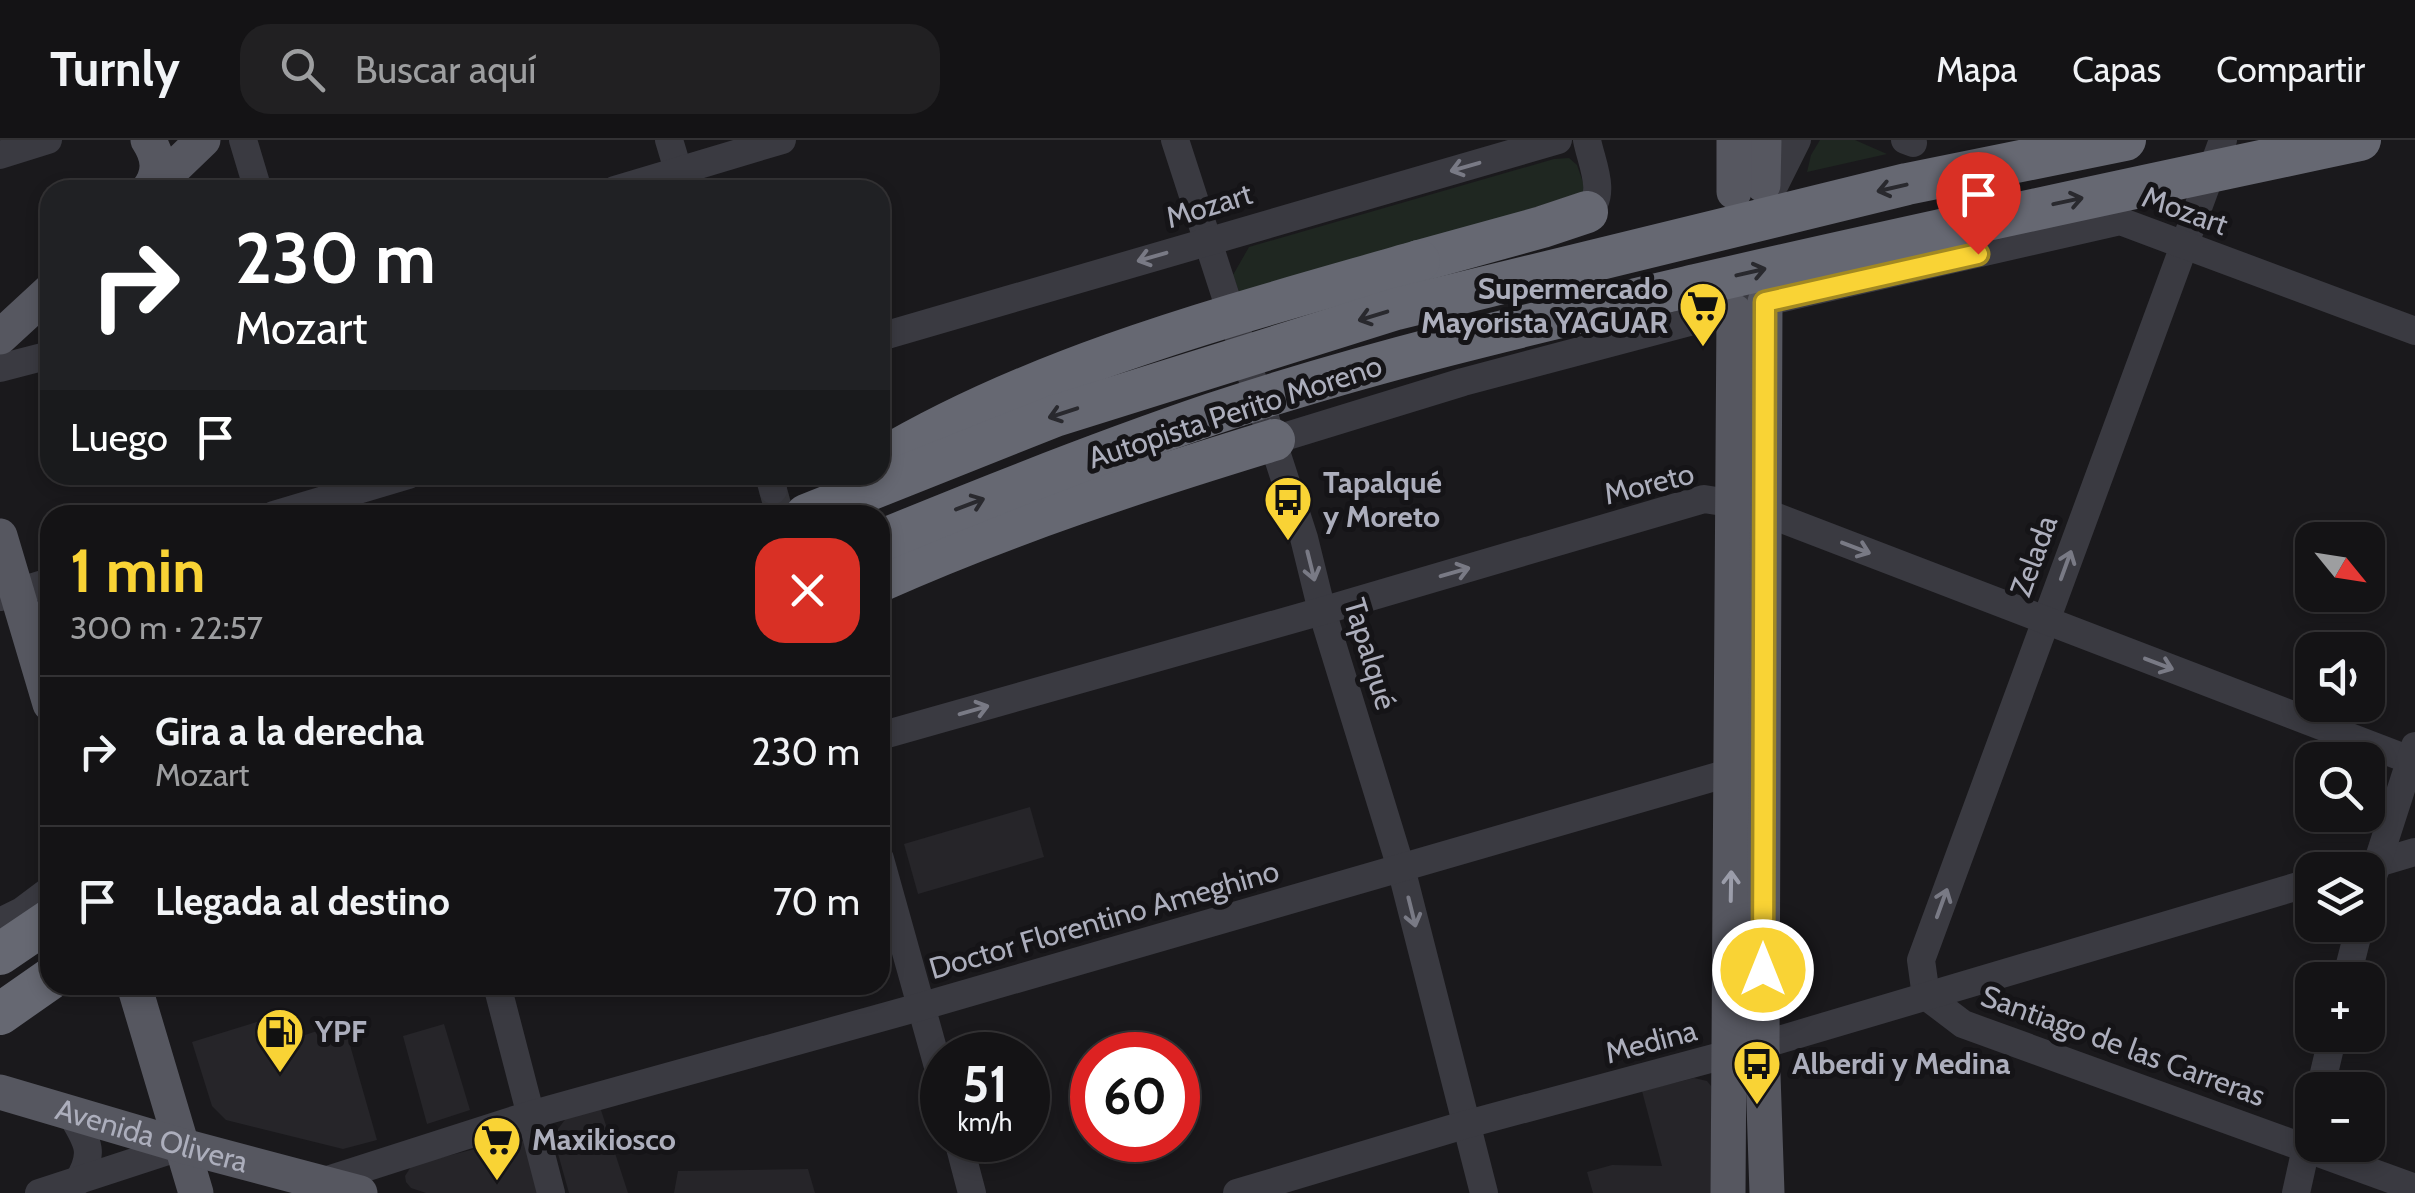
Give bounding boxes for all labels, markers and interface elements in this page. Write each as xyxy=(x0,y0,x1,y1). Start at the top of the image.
search box xyxy=(240,24,940,114)
text: Turnly xyxy=(50,40,180,98)
icon: search xyxy=(275,42,330,97)
text: Buscar aquí xyxy=(355,46,536,93)
text: Mapa xyxy=(1936,48,2017,91)
text: Capas xyxy=(2072,48,2161,91)
text: Compartir xyxy=(2216,48,2365,91)
pin xyxy=(1936,152,2021,255)
one-way arrow xyxy=(1449,158,1481,177)
icon: arrive xyxy=(1951,167,2006,222)
street label: Mozart xyxy=(1161,175,1256,236)
street label: Mozart xyxy=(2137,178,2233,243)
one-way arrow xyxy=(1877,180,1909,198)
one-way arrow xyxy=(2051,191,2083,210)
text: 230 m xyxy=(235,215,436,301)
icon: right xyxy=(70,220,200,350)
one-way arrow xyxy=(1137,249,1169,267)
one-way arrow xyxy=(1734,262,1766,280)
place label: Supermercado Mayorista YAGUAR xyxy=(1421,270,1668,341)
supermarket icon: Supermercado Mayorista YAGUAR xyxy=(1677,280,1729,348)
text: Mozart xyxy=(235,301,367,355)
one-way arrow xyxy=(1358,308,1389,326)
street label: Autopista Perito Moreno xyxy=(1083,347,1386,476)
one-way arrow xyxy=(1048,406,1080,424)
icon: arrive xyxy=(188,410,243,465)
text: Luego xyxy=(70,414,168,461)
street label: Moreto xyxy=(1600,455,1698,513)
place label: Tapalqué y Moreto xyxy=(1323,464,1442,535)
bus stop icon: Tapalqué y Moreto xyxy=(1262,474,1314,542)
one-way arrow xyxy=(954,493,985,511)
street label: Zelada xyxy=(2002,510,2065,601)
north arrow xyxy=(2295,522,2385,612)
map controls xyxy=(2295,522,2385,1162)
text: 1 min xyxy=(70,534,205,607)
button: close xyxy=(755,538,860,643)
one-way arrow xyxy=(1840,541,1871,559)
one-way arrow xyxy=(1303,549,1321,581)
one-way arrow xyxy=(2058,550,2076,581)
one-way arrow xyxy=(1438,562,1470,580)
street label: Tapalqué xyxy=(1336,594,1405,714)
text: 300 m · 22:57 xyxy=(70,608,263,647)
button: sound xyxy=(2295,632,2385,722)
one-way arrow xyxy=(2144,657,2174,675)
one-way arrow xyxy=(958,699,989,718)
text: Gira a la derecha xyxy=(155,708,424,755)
icon: right xyxy=(70,724,125,779)
text: 230 m xyxy=(751,728,860,775)
button: search xyxy=(2295,742,2385,832)
text: Mozart xyxy=(155,755,249,794)
street label: Doctor Florentino Ameghino xyxy=(925,852,1283,987)
button: layers xyxy=(2295,852,2385,942)
one-way arrow xyxy=(1721,870,1740,902)
icon: arrive xyxy=(70,874,125,929)
text: Llegada al destino xyxy=(155,878,450,925)
text: 70 m xyxy=(773,878,860,925)
one-way arrow xyxy=(1934,888,1952,919)
one-way arrow xyxy=(1403,896,1422,927)
position arrow xyxy=(1711,918,1815,1022)
button: + xyxy=(2295,962,2385,1052)
street label: Santiago de las Carreras xyxy=(1976,977,2270,1114)
fuel station icon: YPF xyxy=(254,1006,306,1074)
street label: Medina xyxy=(1601,1011,1701,1071)
place label: YPF xyxy=(314,1013,367,1050)
speed limit sign: 60 xyxy=(1070,1032,1200,1162)
bus stop icon: Alberdi y Medina xyxy=(1731,1038,1783,1106)
place label: Alberdi y Medina xyxy=(1792,1045,2010,1082)
text: 51 xyxy=(962,1054,1008,1115)
button: − xyxy=(2295,1072,2385,1162)
street label: Avenida Olivera xyxy=(51,1090,253,1181)
text: km/h xyxy=(958,1107,1012,1137)
supermarket icon: Maxikiosco xyxy=(471,1114,523,1182)
place label: Maxikiosco xyxy=(532,1121,676,1158)

